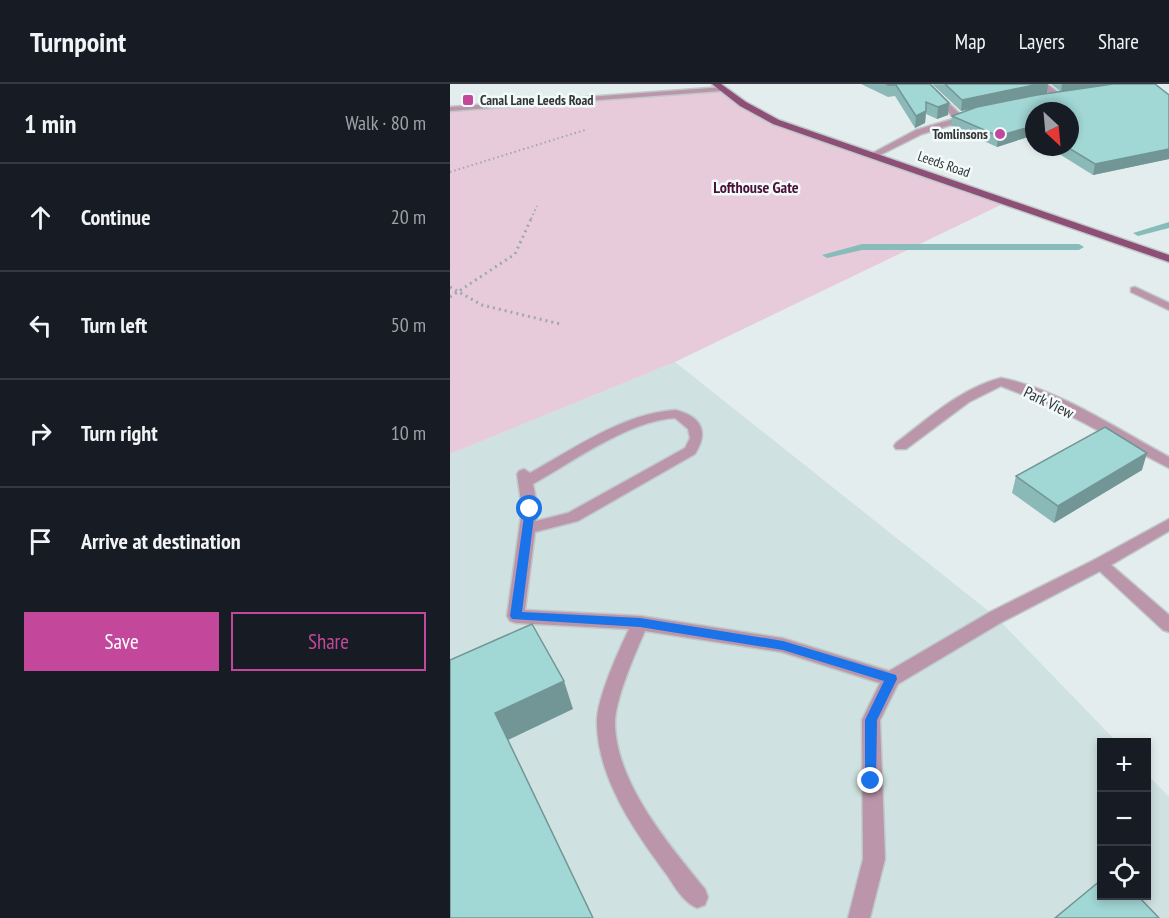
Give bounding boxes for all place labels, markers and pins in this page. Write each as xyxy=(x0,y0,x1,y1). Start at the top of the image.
place label: Canal Lane Leeds Road xyxy=(480,91,594,109)
marker: Canal Lane Leeds Road xyxy=(461,93,475,107)
place label: Tomlinsons xyxy=(932,125,988,143)
marker: Tomlinsons xyxy=(993,127,1007,141)

